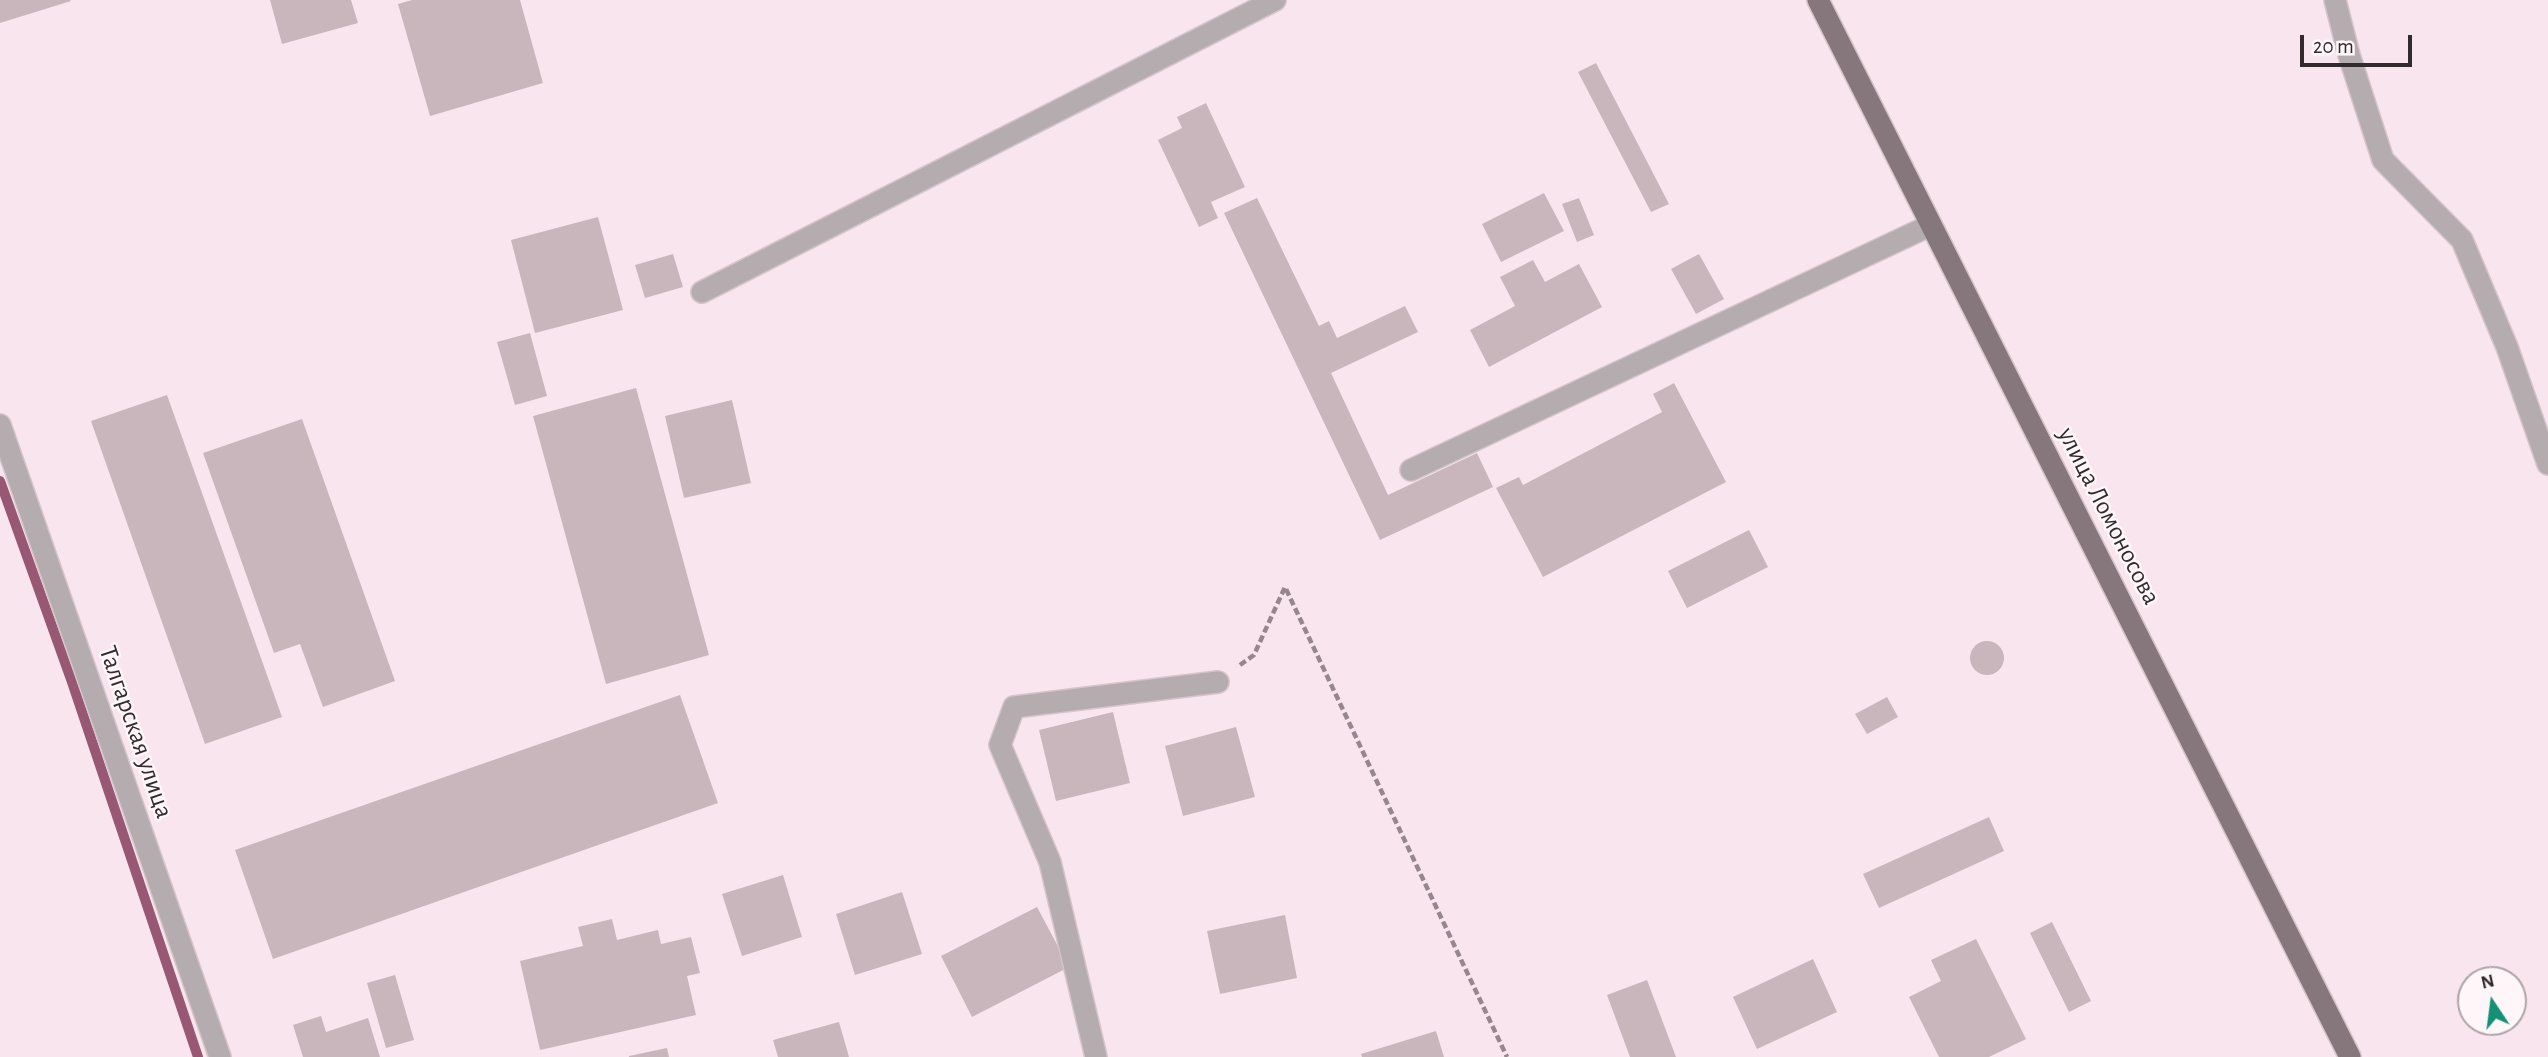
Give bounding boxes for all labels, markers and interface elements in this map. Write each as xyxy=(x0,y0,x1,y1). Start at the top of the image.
scale bar xyxy=(2303,21,2415,65)
text: 20 m xyxy=(2313,36,2354,57)
street label: улица Ломоносова xyxy=(2051,422,2167,610)
street label: Талгарская улица xyxy=(92,642,180,822)
north arrow xyxy=(2457,966,2527,1036)
text: N xyxy=(2479,971,2496,993)

